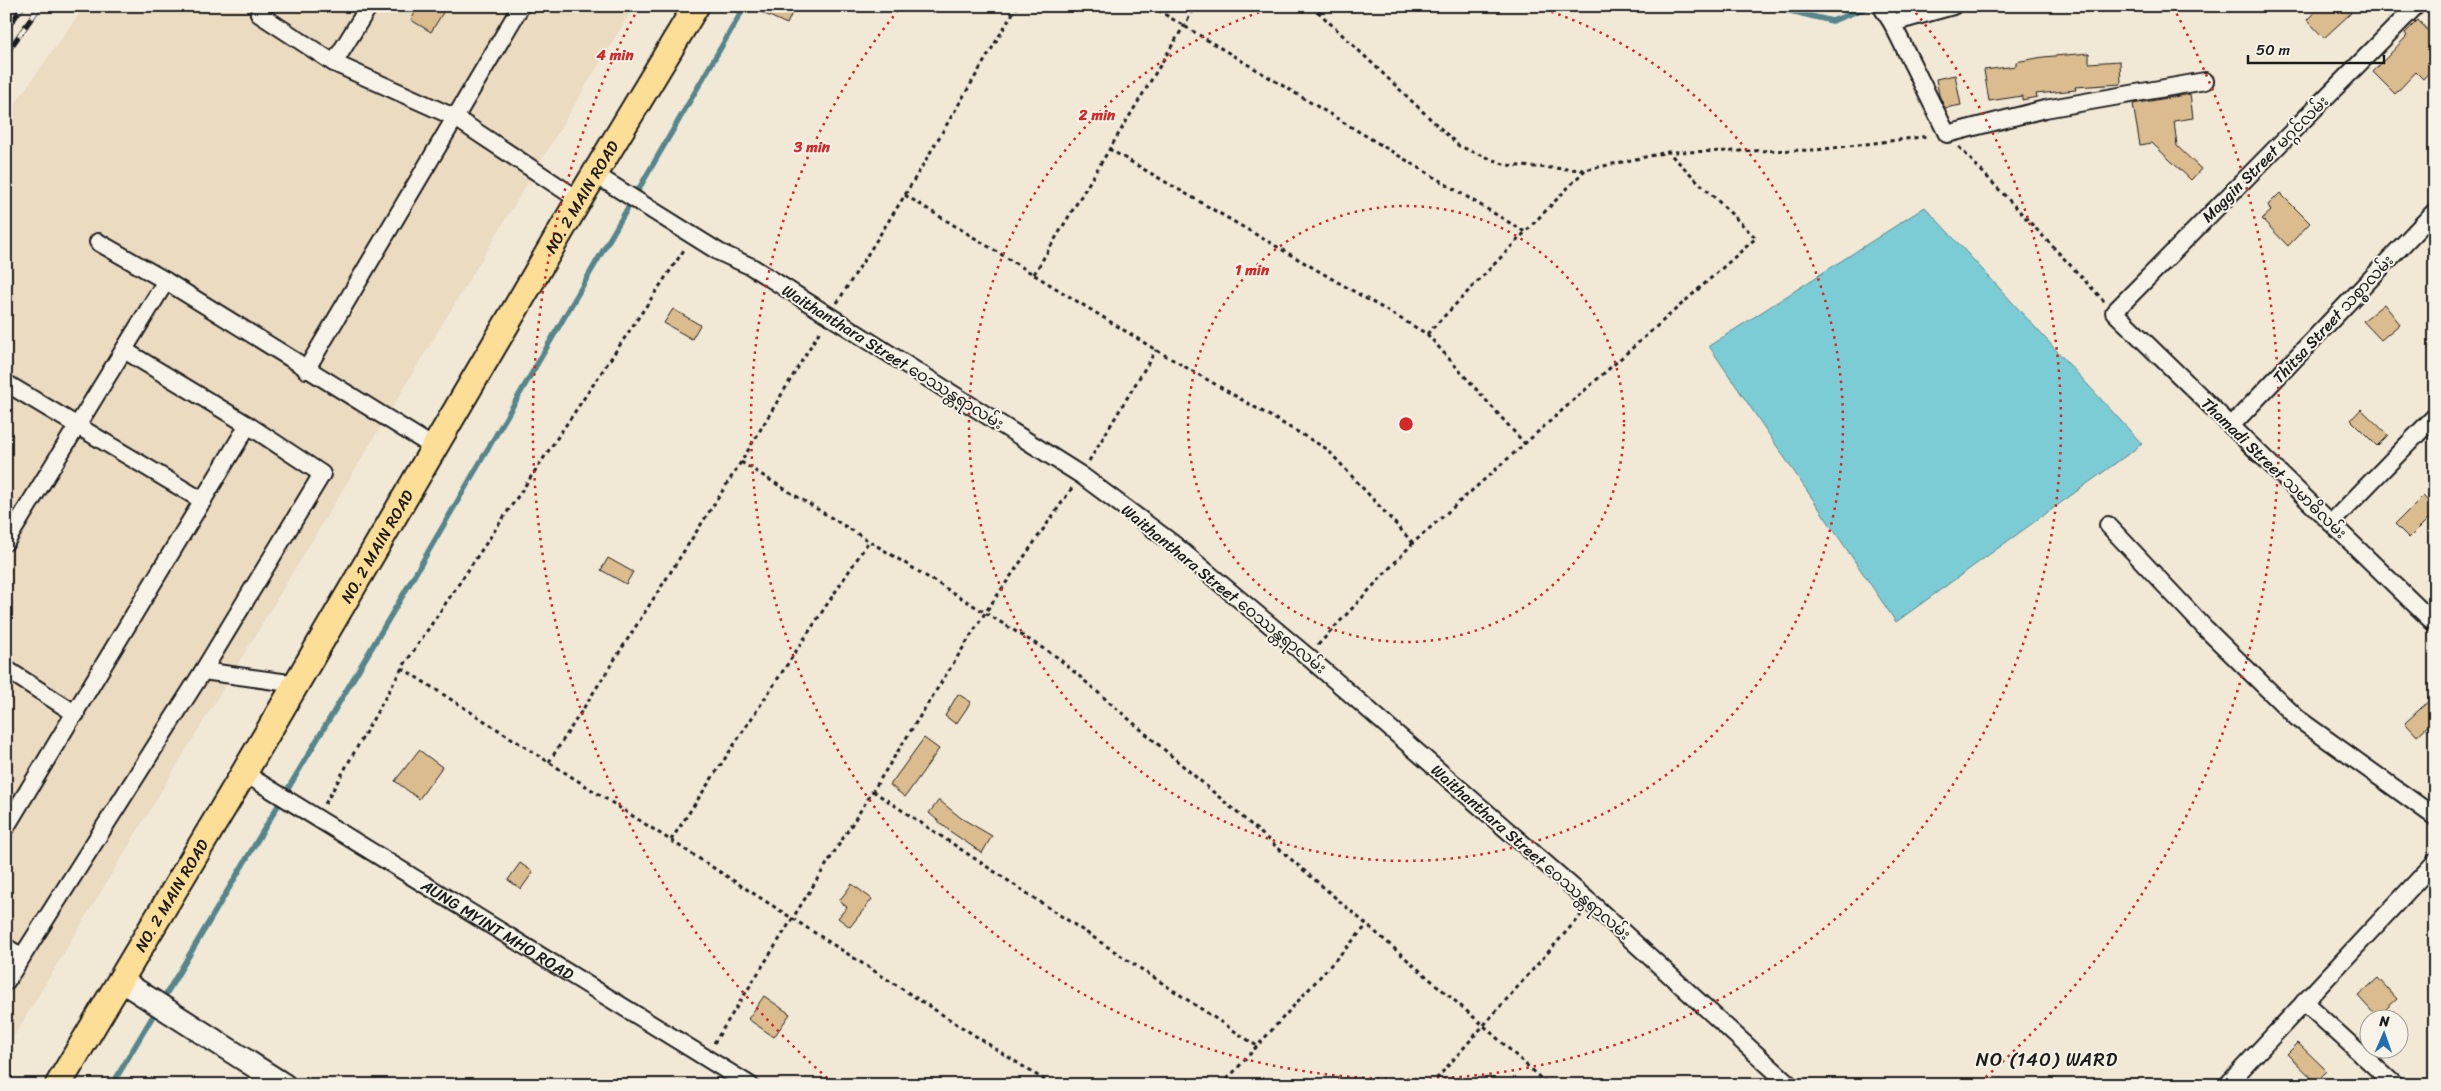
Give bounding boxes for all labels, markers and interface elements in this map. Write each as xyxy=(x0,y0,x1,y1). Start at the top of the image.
scale bar xyxy=(2248,32,2385,64)
text: 50 m xyxy=(2256,37,2291,63)
text: 4 min xyxy=(595,42,634,68)
street label: Maggin Street မဂ္ဂင်လမ်း xyxy=(2194,88,2336,230)
text: 2 min xyxy=(1078,102,1116,128)
street label: NO. 2 MAIN ROAD xyxy=(536,134,627,259)
text: 3 min xyxy=(793,134,831,160)
street label: Thitsa Street သစ္စာလမ်း xyxy=(2265,248,2401,390)
text: 1 min xyxy=(1235,257,1270,283)
street label: Waithanthara Street ဝေဿန္တရာလမ်း xyxy=(776,276,1010,438)
street label: Thamadi Street သမာဓိလမ်း xyxy=(2194,390,2354,546)
centre of rings xyxy=(1397,415,1415,433)
street label: NO. 2 MAIN ROAD xyxy=(332,483,422,608)
street label: Waithanthara Street ဝေဿန္တရာလမ်း xyxy=(1115,497,1333,681)
street label: Waithanthara Street ဝေဿန္တရာလမ်း xyxy=(1424,756,1638,948)
street label: NO. 2 MAIN ROAD xyxy=(126,833,216,957)
street label: AUNG MYINT MHO ROAD xyxy=(415,871,580,988)
north arrow xyxy=(2358,1008,2408,1058)
text: N xyxy=(2378,1009,2390,1034)
district label: NO (140) WARD xyxy=(1976,1043,2118,1076)

